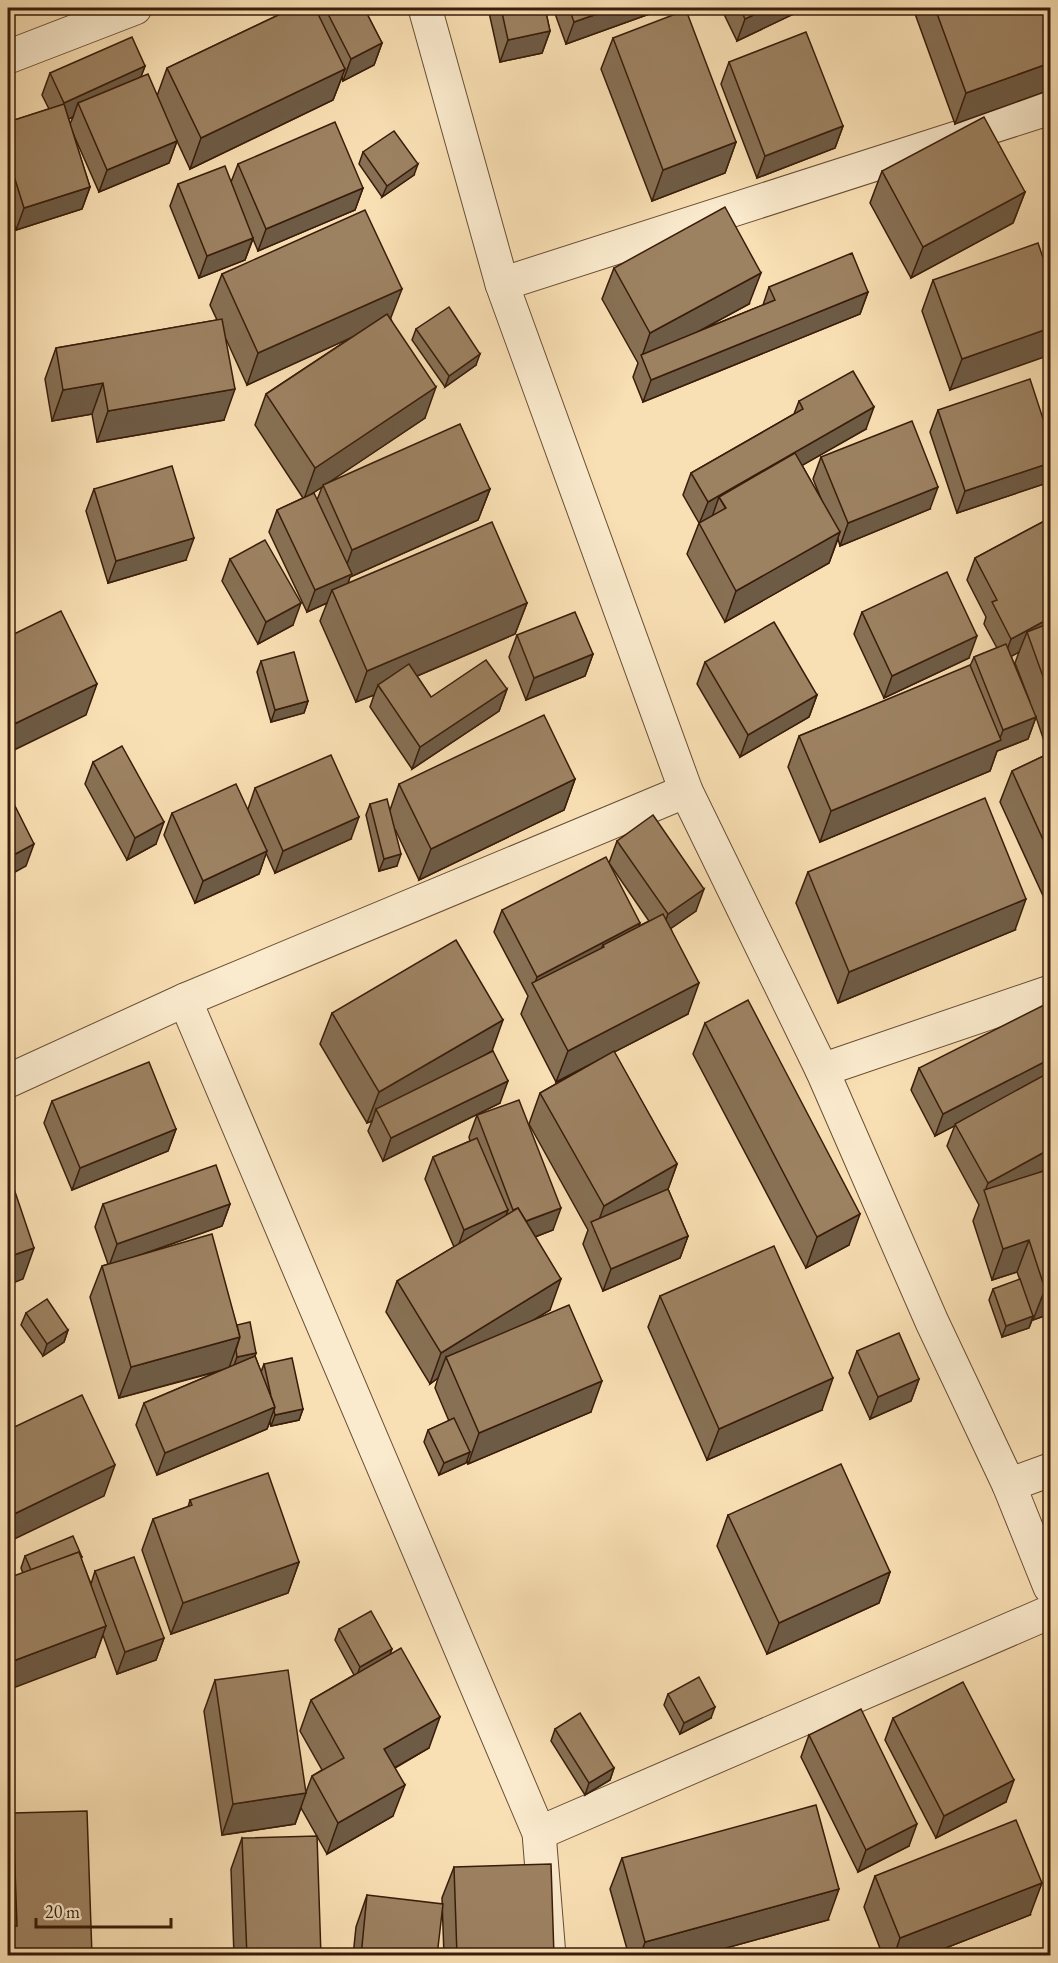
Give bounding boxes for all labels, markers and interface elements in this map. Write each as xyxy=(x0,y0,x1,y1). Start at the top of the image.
scale bar xyxy=(36,1891,171,1929)
text: 20 m xyxy=(45,1900,80,1923)

